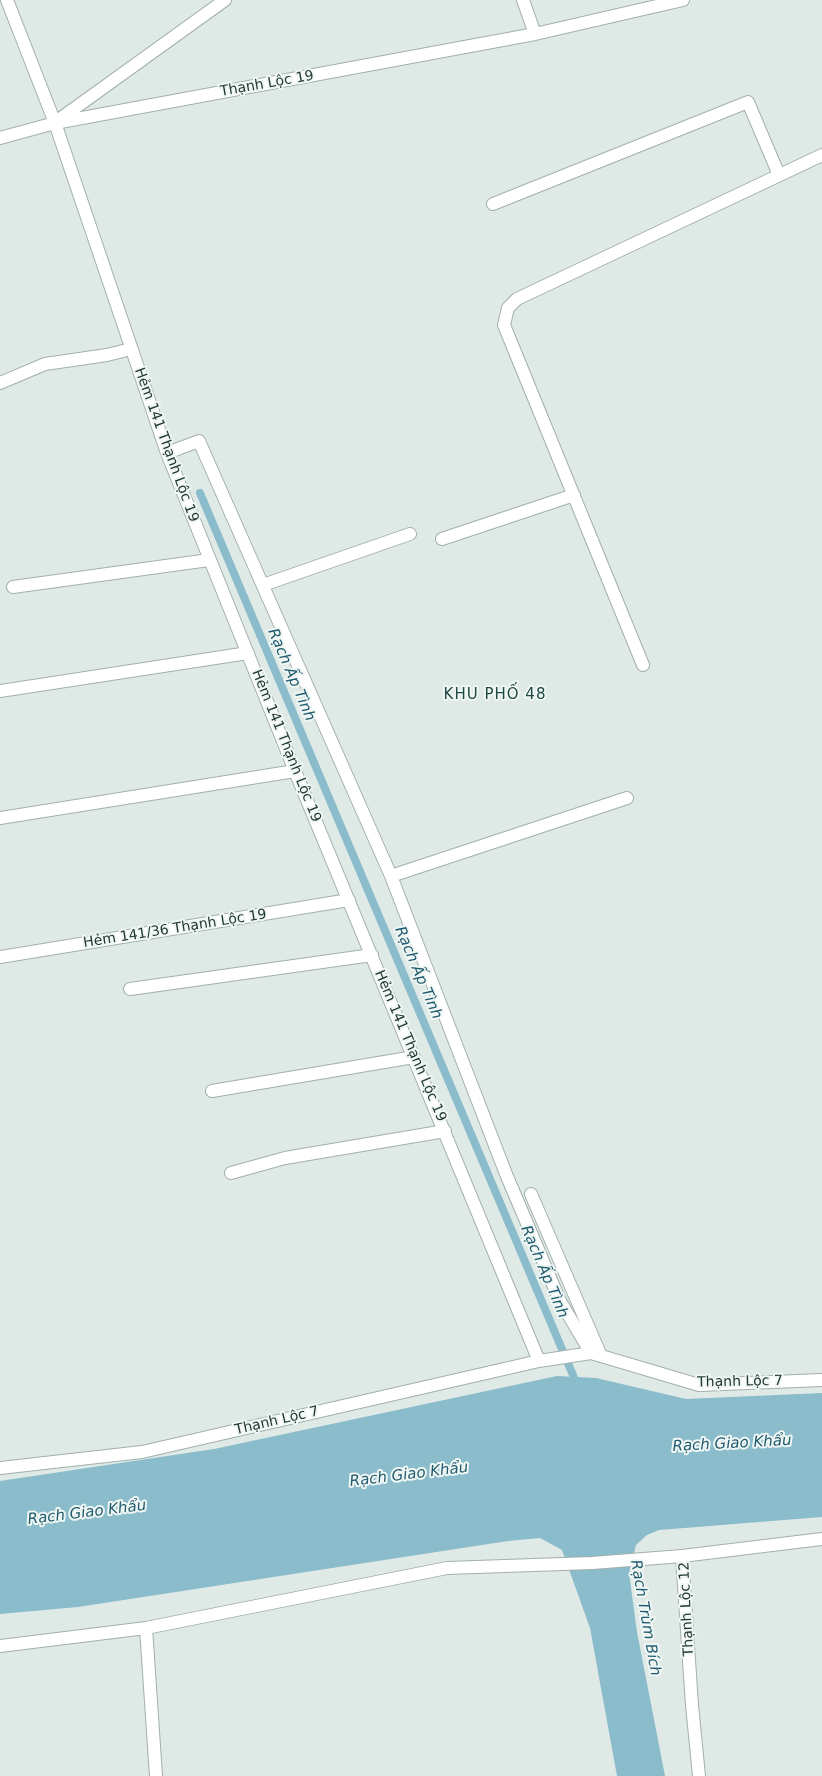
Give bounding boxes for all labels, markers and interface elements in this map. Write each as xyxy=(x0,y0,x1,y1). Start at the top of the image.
street label: Thạnh Lộc 19 xyxy=(219,68,315,100)
street label: Hẻm 141 Thạnh Lộc 19 xyxy=(130,366,202,524)
water label: Rạch Ấp Tình xyxy=(263,626,319,724)
street label: Hẻm 141 Thạnh Lộc 19 xyxy=(248,667,324,825)
district label: KHU PHỐ 48 xyxy=(444,686,546,704)
street label: Hẻm 141/36 Thạnh Lộc 19 xyxy=(82,906,268,952)
water label: Rạch Ấp Tình xyxy=(390,924,446,1022)
street label: Hẻm 141 Thạnh Lộc 19 xyxy=(370,968,450,1124)
water label: Rạch Ấp Tình xyxy=(516,1223,572,1321)
street label: Thạnh Lộc 7 xyxy=(697,1373,783,1391)
street label: Thạnh Lộc 7 xyxy=(233,1403,321,1439)
water label: Rạch Giao Khẩu xyxy=(672,1432,792,1456)
water label: Rạch Giao Khẩu xyxy=(349,1459,469,1491)
water label: Rạch Giao Khẩu xyxy=(27,1497,147,1529)
water label: Rạch Trùm Bích xyxy=(626,1559,664,1677)
street label: Thạnh Lộc 12 xyxy=(676,1561,698,1657)

